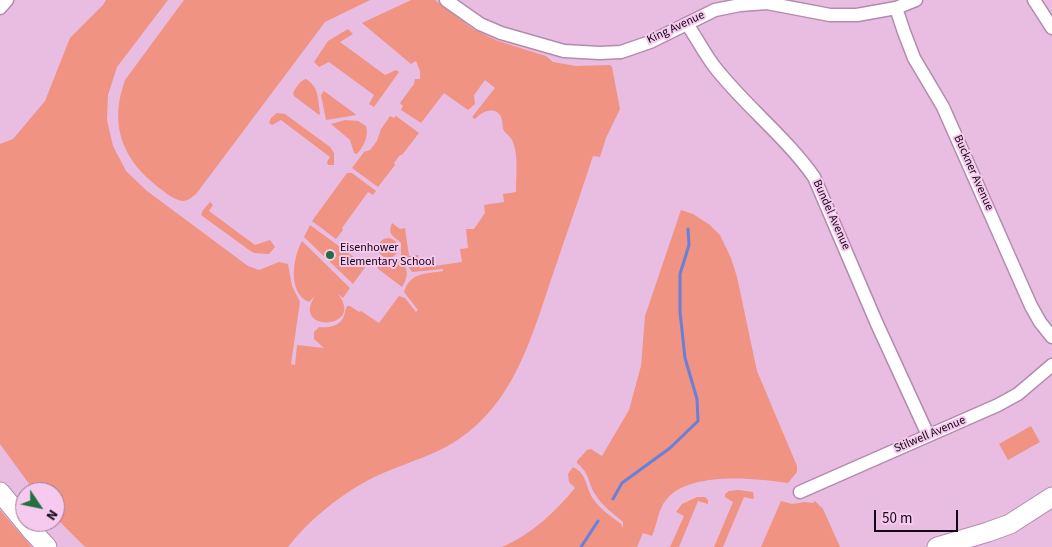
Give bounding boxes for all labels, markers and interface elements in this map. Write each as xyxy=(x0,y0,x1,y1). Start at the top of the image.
street label: King Avenue xyxy=(645,8,707,48)
street label: Buckner Avenue xyxy=(950,133,996,213)
street label: Bundel Avenue xyxy=(809,178,853,252)
place label: Eisenhower Elementary School xyxy=(340,241,435,269)
marker: Eisenhower Elementary School xyxy=(324,249,336,261)
street label: Stilwell Avenue xyxy=(892,413,968,457)
north arrow xyxy=(15,482,65,532)
scale bar xyxy=(877,500,961,532)
text: N xyxy=(41,505,63,524)
text: 50 m xyxy=(882,508,912,529)

